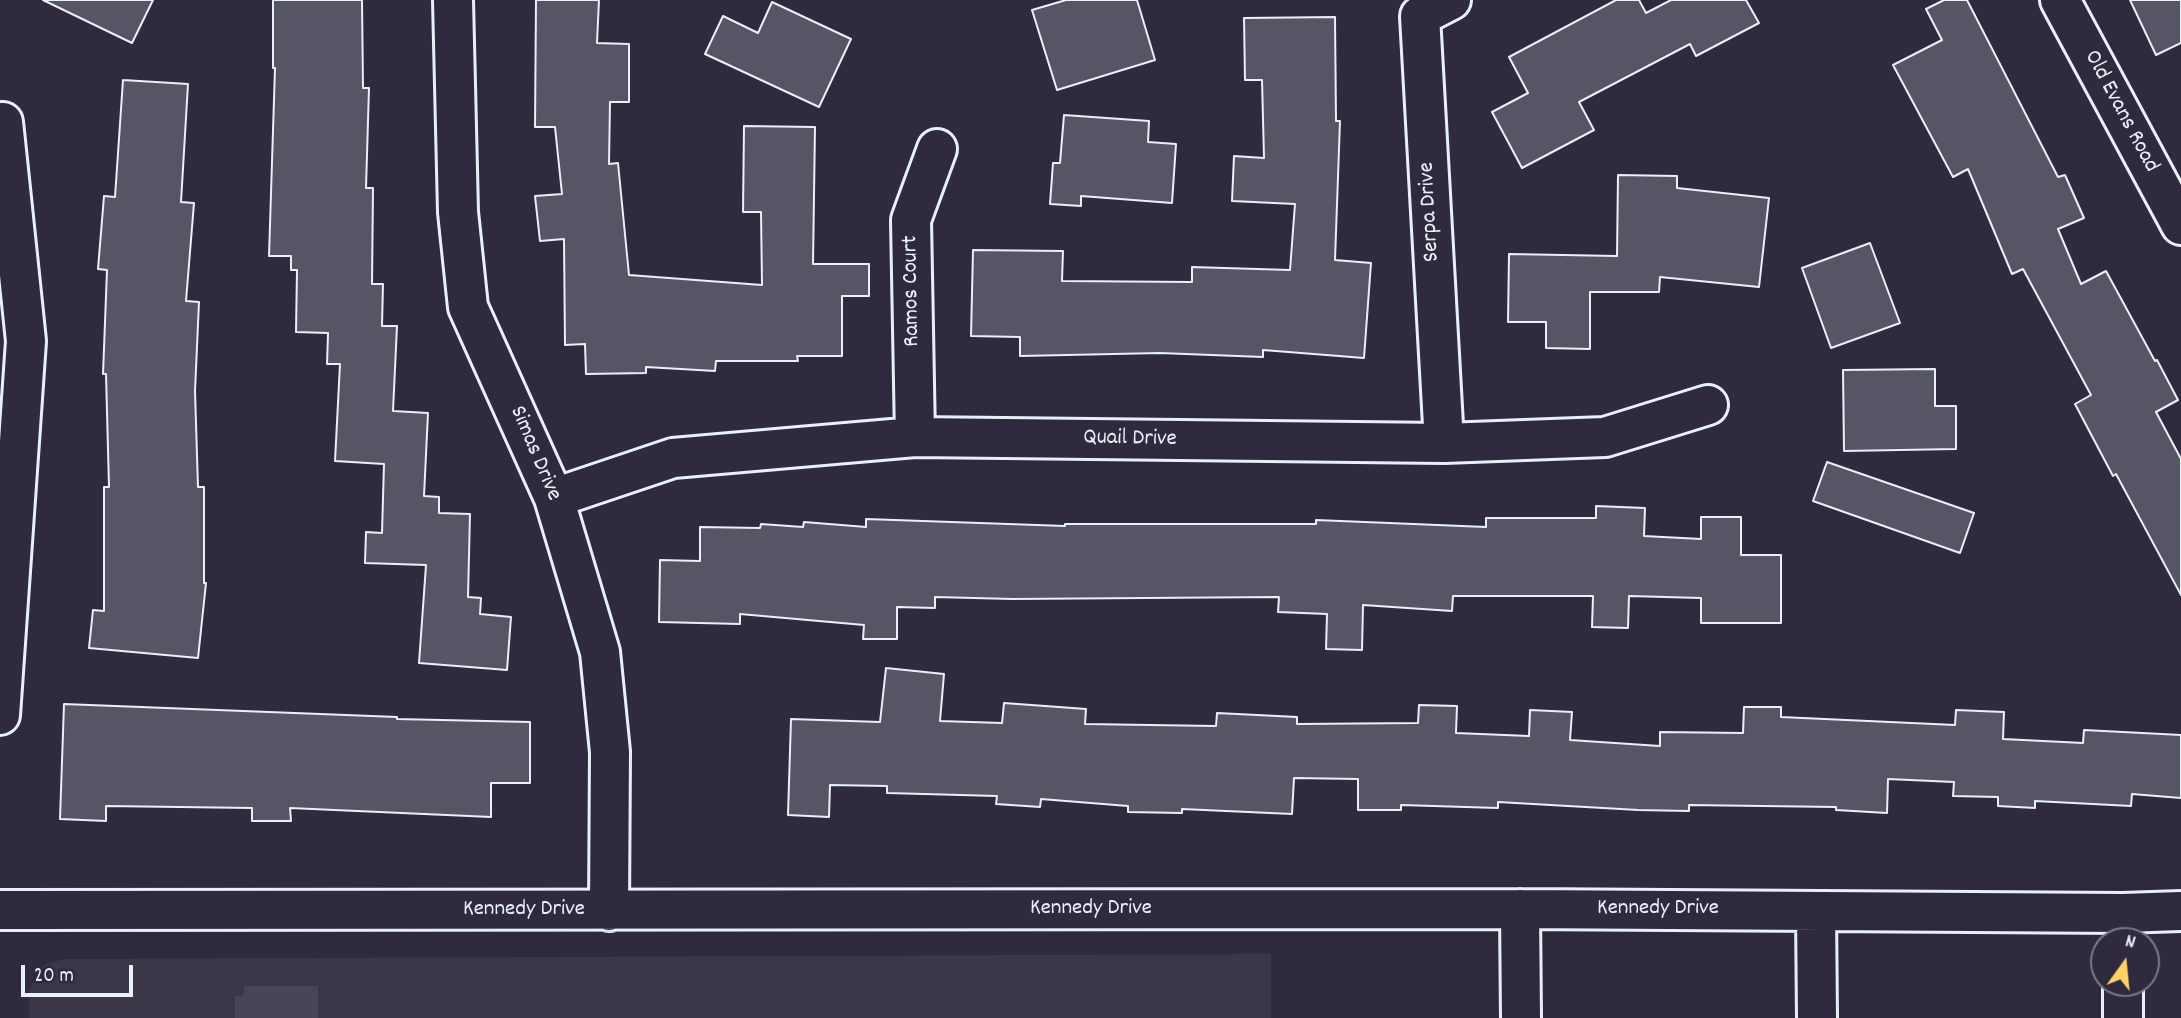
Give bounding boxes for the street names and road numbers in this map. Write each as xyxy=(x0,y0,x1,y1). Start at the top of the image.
street label: Old Evans Road xyxy=(2076,46,2164,178)
street label: Serpa Drive xyxy=(1415,161,1447,263)
street label: Ramos Court xyxy=(898,235,928,347)
street label: Simas Drive xyxy=(502,402,566,506)
street label: Quail Drive xyxy=(1083,425,1177,455)
street label: Kennedy Drive xyxy=(1030,896,1152,924)
street label: Kennedy Drive xyxy=(1597,896,1719,924)
street label: Kennedy Drive xyxy=(463,897,585,925)

